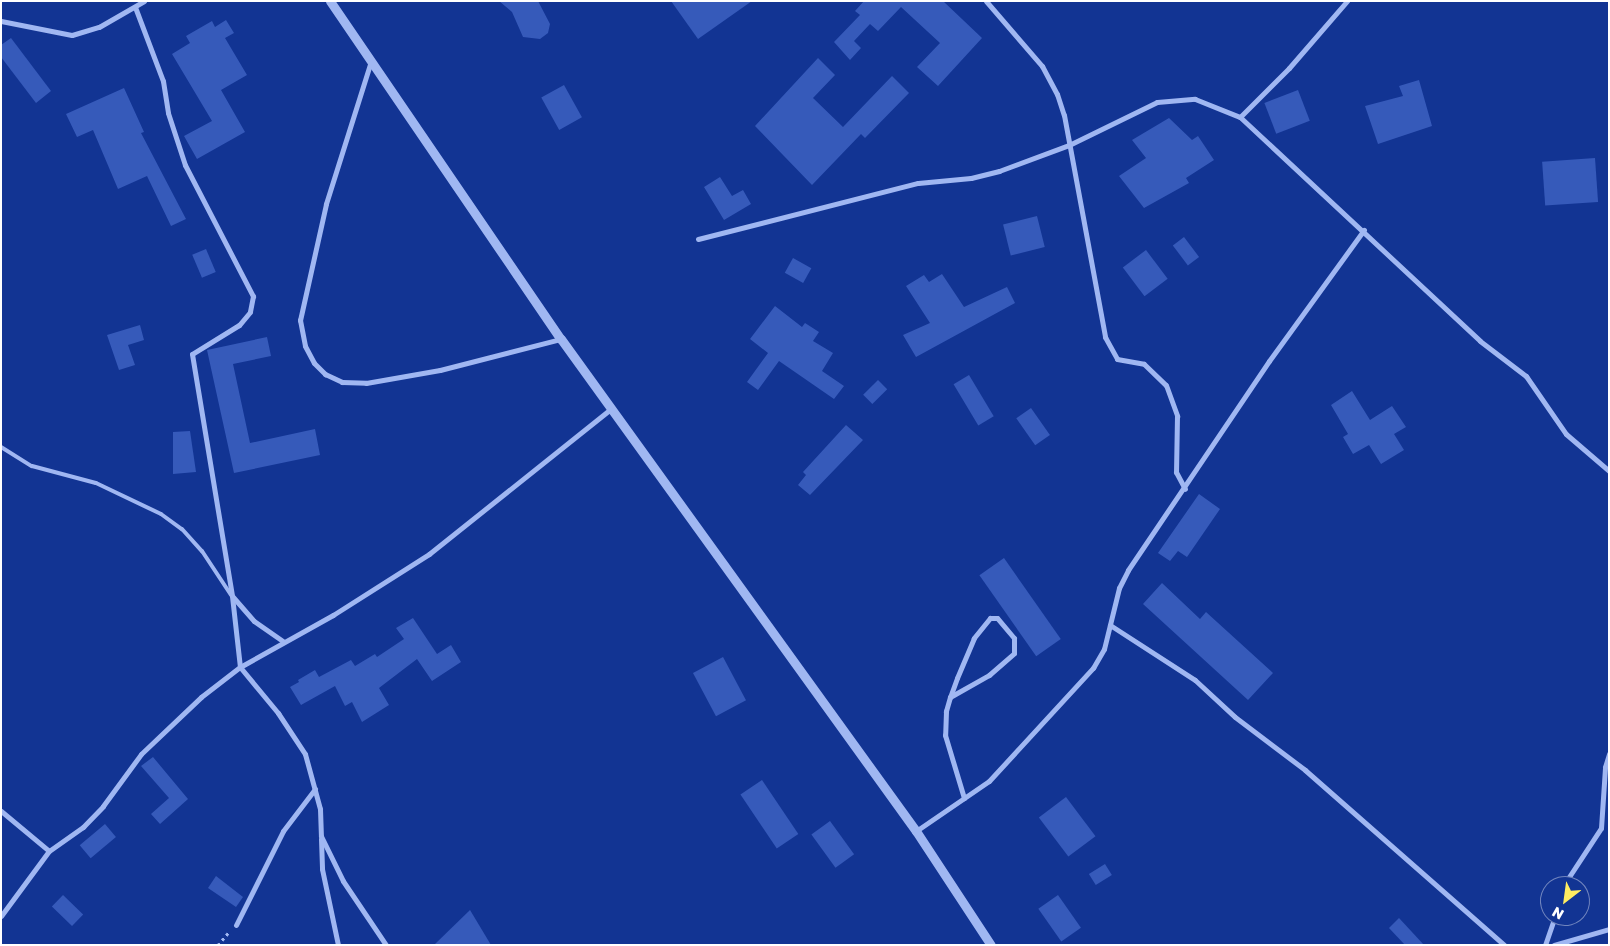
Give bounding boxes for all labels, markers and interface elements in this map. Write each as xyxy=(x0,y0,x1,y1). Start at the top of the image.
north arrow xyxy=(1540,876,1590,926)
text: N xyxy=(1549,904,1567,924)

